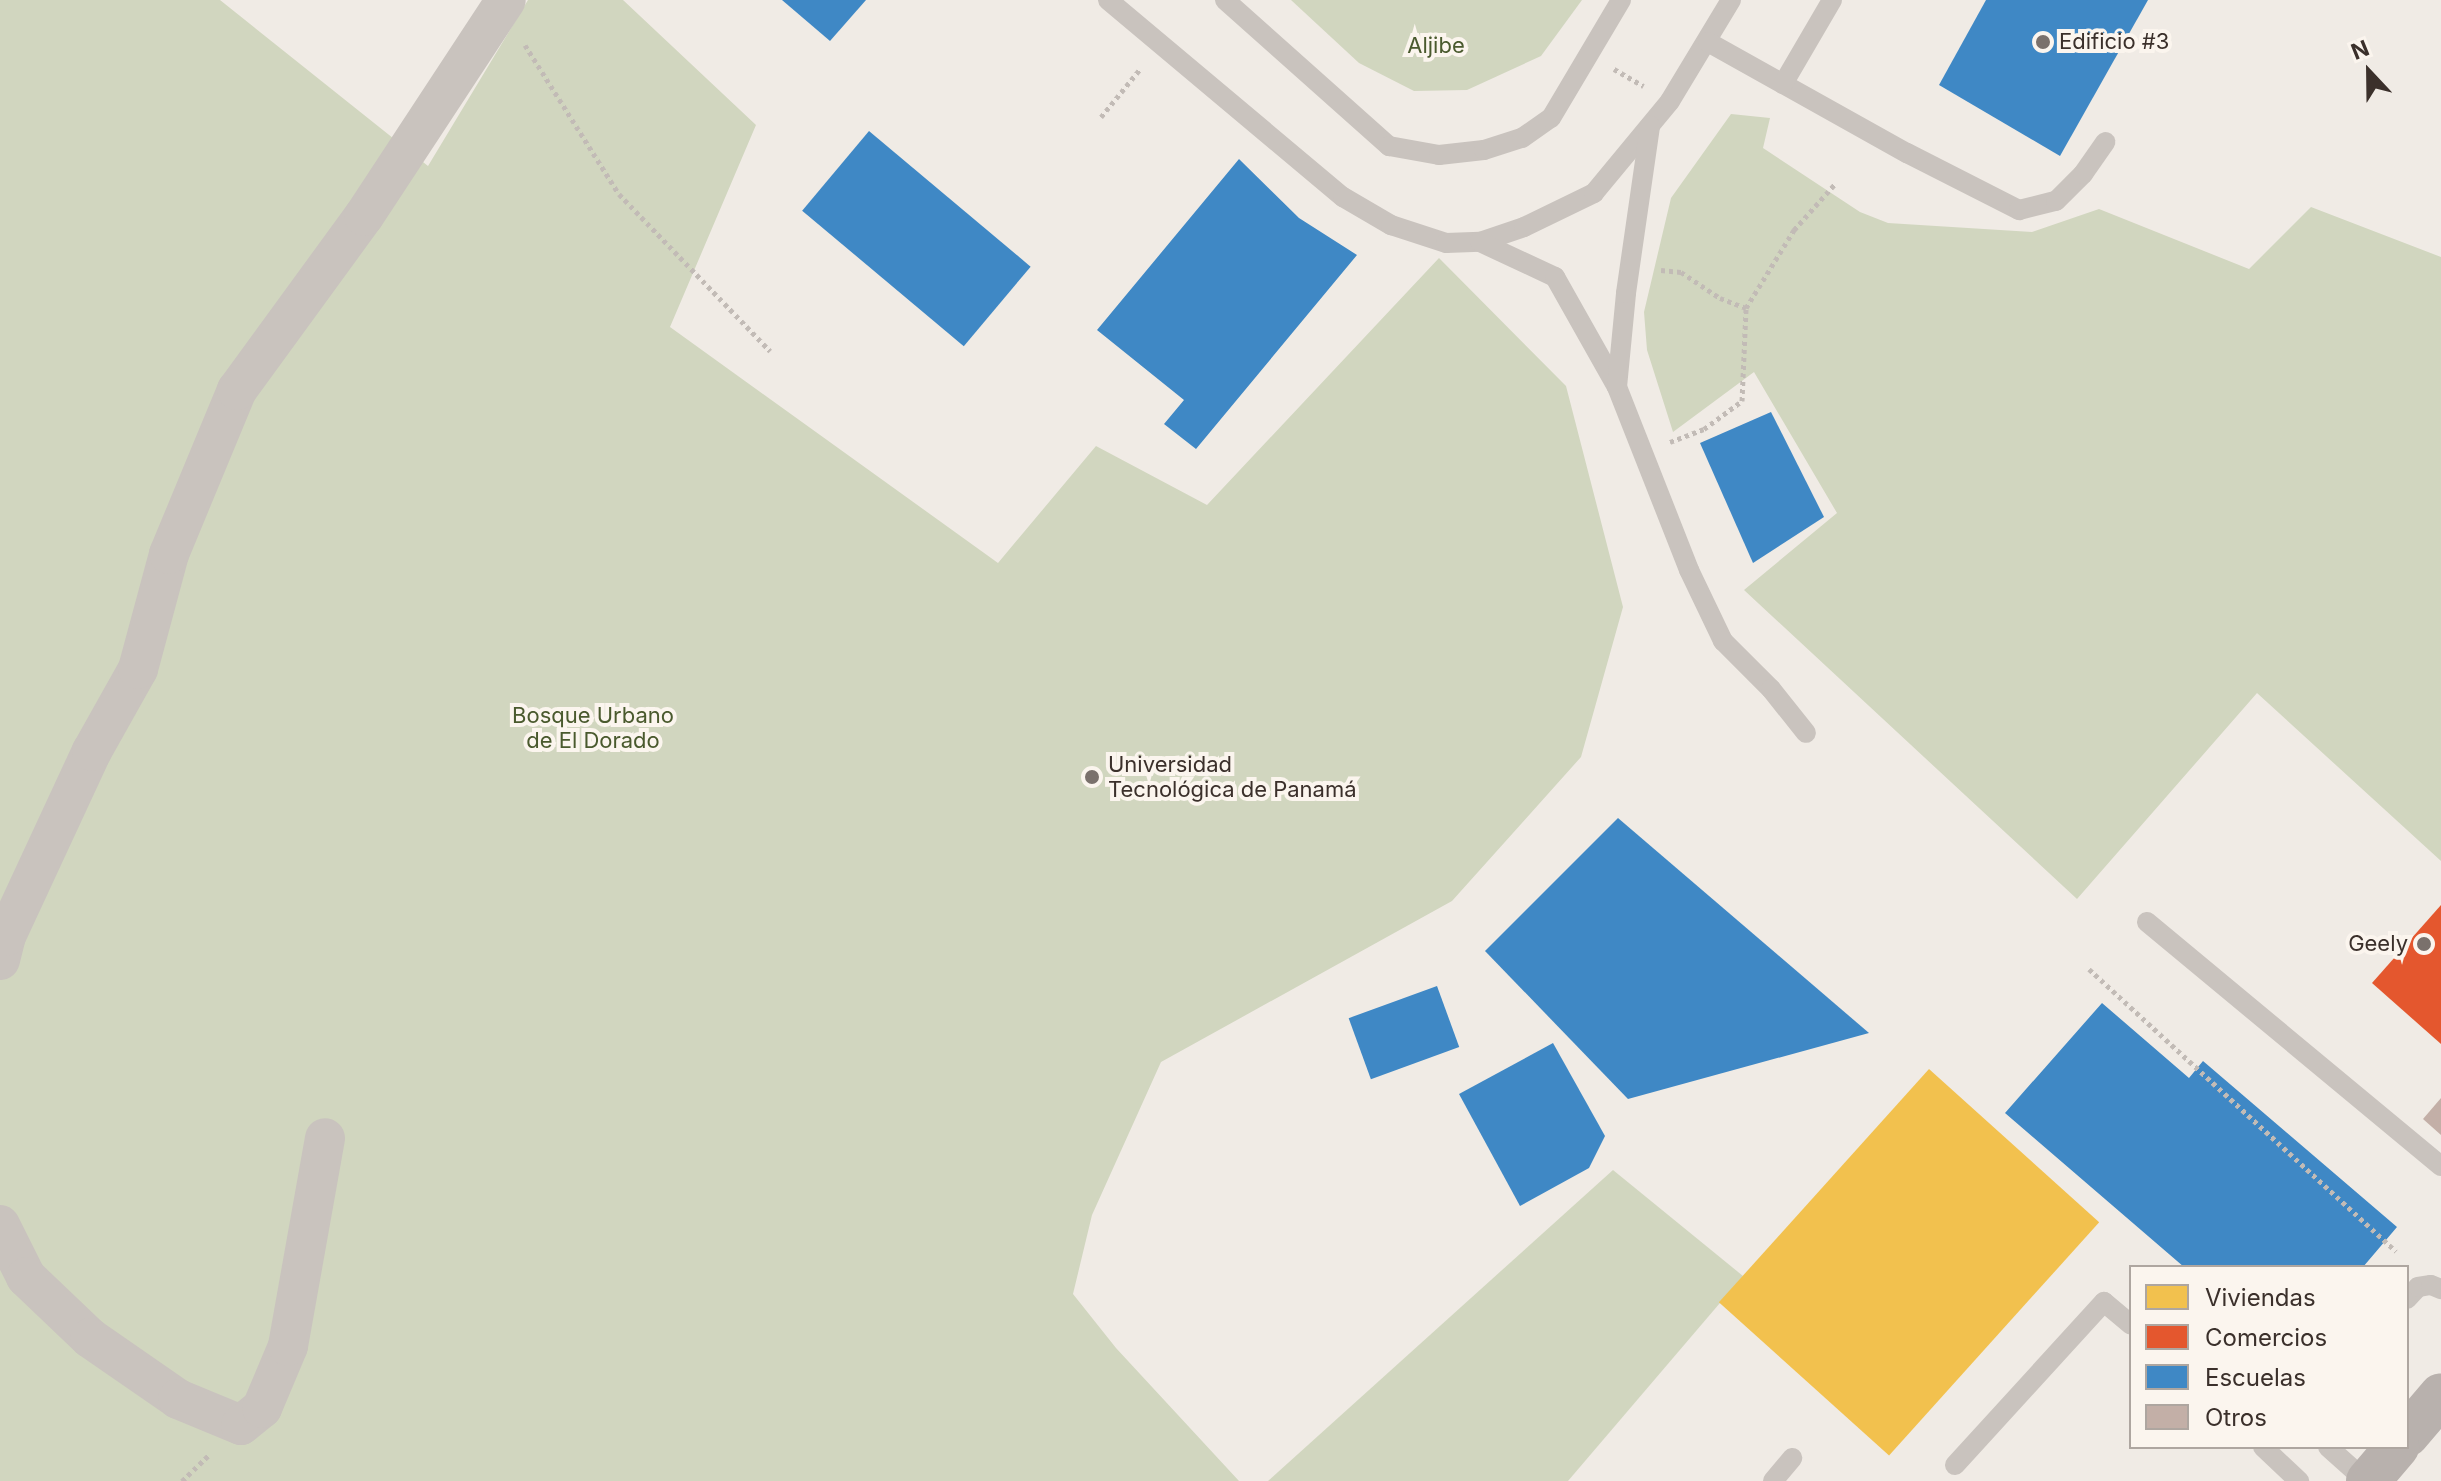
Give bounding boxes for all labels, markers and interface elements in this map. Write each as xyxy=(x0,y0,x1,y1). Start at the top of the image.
place label: Edificio #3 xyxy=(2059,29,2169,55)
north arrow xyxy=(2329,32,2409,112)
park label: Aljibe xyxy=(1407,33,1465,59)
marker: Edificio #3 xyxy=(2034,33,2052,51)
text: N xyxy=(2347,35,2373,65)
park label: Bosque Urbano de El Dorado xyxy=(512,702,674,754)
place label: Universidad Tecnológica de Panamá xyxy=(1108,751,1357,802)
marker: Universidad Tecnológica de Panamá xyxy=(1083,768,1101,786)
place label: Geely xyxy=(2348,931,2408,957)
marker: Geely xyxy=(2415,935,2433,953)
legend xyxy=(2129,1265,2409,1449)
text: Viviendas xyxy=(2205,1283,2316,1312)
text: Comercios xyxy=(2205,1323,2327,1352)
text: Escuelas xyxy=(2205,1363,2306,1392)
text: Otros xyxy=(2205,1403,2267,1432)

